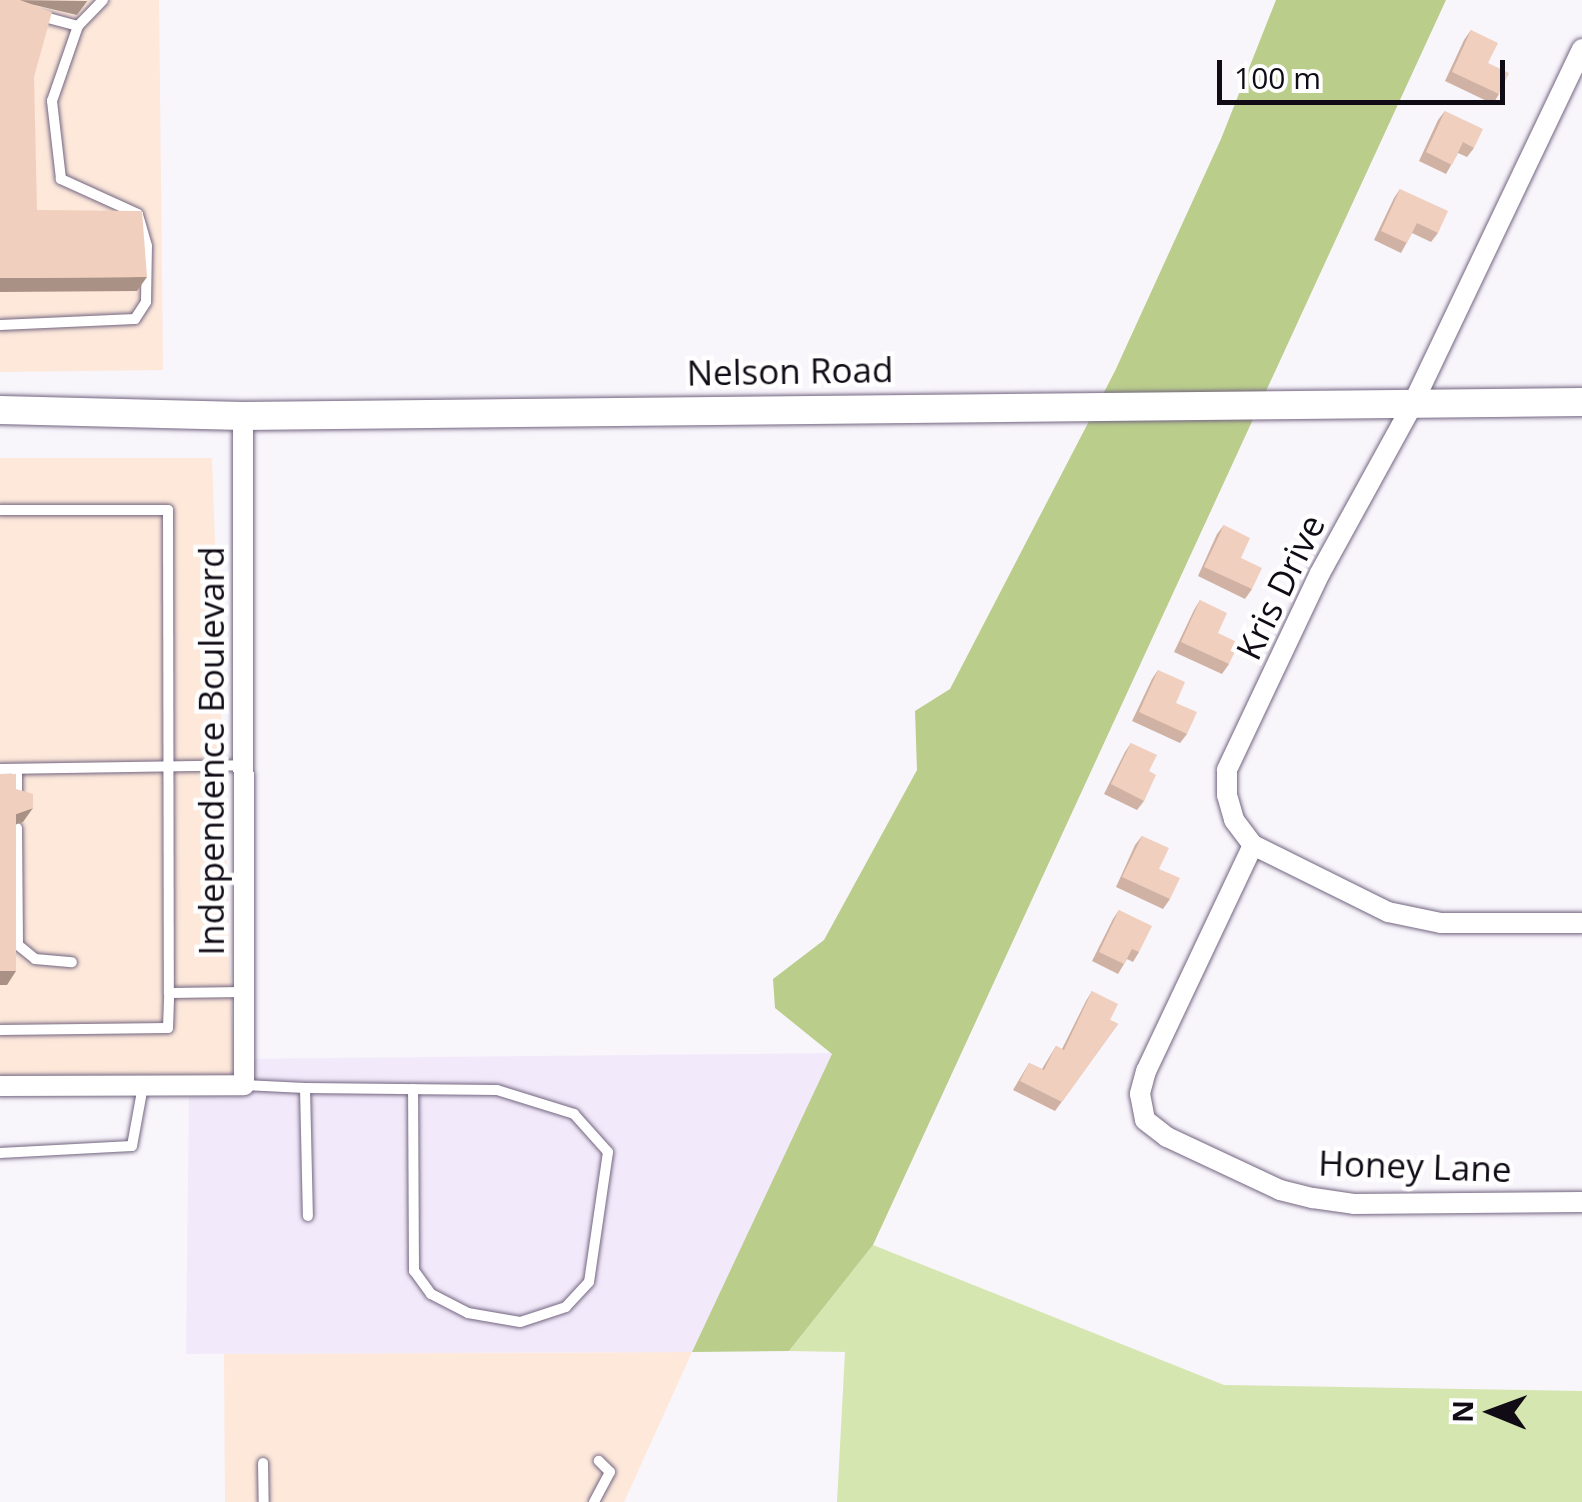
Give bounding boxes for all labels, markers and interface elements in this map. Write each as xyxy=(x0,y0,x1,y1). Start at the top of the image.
scale bar xyxy=(1222,40,1510,102)
text: 100 m xyxy=(1234,57,1321,98)
street label: Nelson Road xyxy=(686,348,894,394)
street label: Kris Drive xyxy=(1227,508,1333,666)
street label: Independence Boulevard xyxy=(190,546,232,956)
street label: Honey Lane xyxy=(1318,1142,1512,1190)
north arrow xyxy=(1442,1362,1542,1462)
text: N xyxy=(1443,1400,1481,1423)

